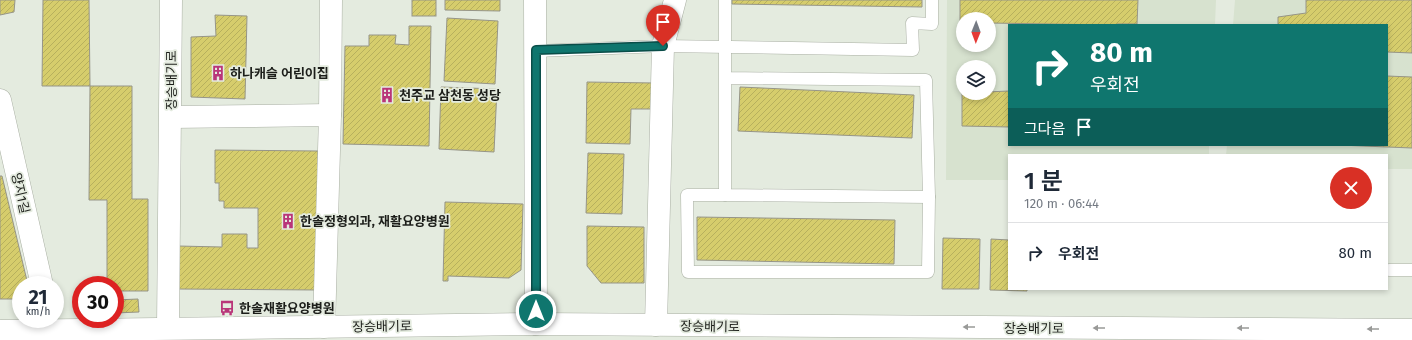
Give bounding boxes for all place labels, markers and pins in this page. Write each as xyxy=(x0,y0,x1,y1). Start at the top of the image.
pin xyxy=(646,5,680,46)
building icon: 하나캐슬 어린이집 xyxy=(209,64,227,82)
place label: 하나캐슬 어린이집 xyxy=(230,66,329,81)
building icon: 천주교 삼천동 성당 xyxy=(378,86,396,104)
place label: 천주교 삼천동 성당 xyxy=(399,88,501,103)
building icon: 한솔정형외과, 재활요양병원 xyxy=(279,212,297,230)
place label: 한솔정형외과, 재활요양병원 xyxy=(300,214,450,229)
bus stop icon: 한솔재활요양병원 xyxy=(218,299,236,317)
place label: 한솔재활요양병원 xyxy=(239,301,335,316)

